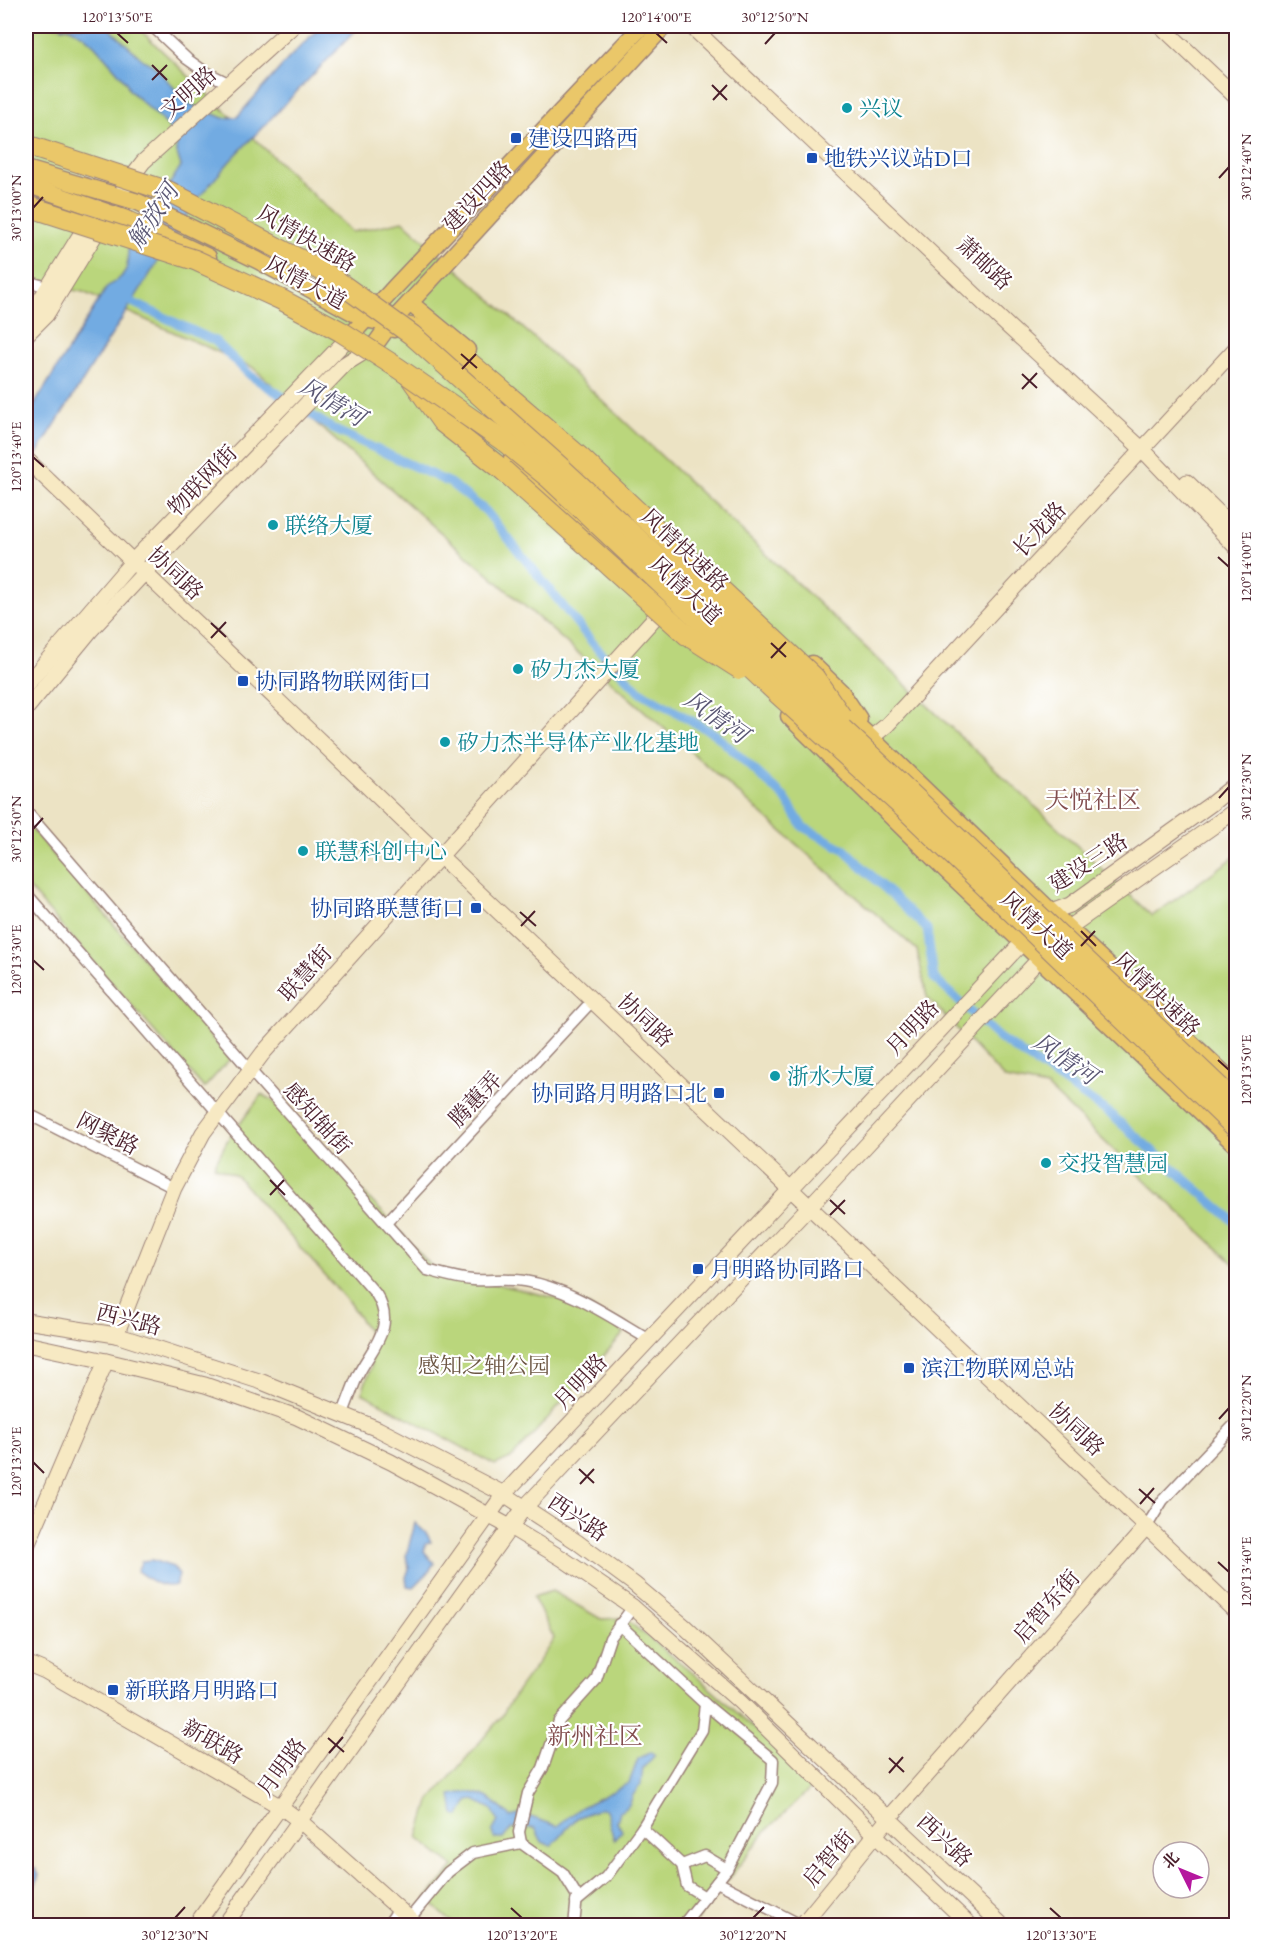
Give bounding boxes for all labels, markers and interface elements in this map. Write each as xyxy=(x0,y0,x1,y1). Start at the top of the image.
text: 120°13'50"E xyxy=(81,7,153,26)
text: 120°14'00"E xyxy=(620,7,692,26)
text: 30°12'50"N xyxy=(741,7,809,26)
street label: 文明路 xyxy=(154,60,223,125)
place label: 兴议 xyxy=(859,94,903,123)
marker: 兴议 xyxy=(840,101,854,115)
place label: 建设四路西 xyxy=(528,124,638,153)
marker: 建设四路西 xyxy=(509,131,523,145)
text: 30°12'40"N xyxy=(1236,133,1255,201)
place label: 地铁兴议站D口 xyxy=(824,144,973,173)
marker: 地铁兴议站D口 xyxy=(805,151,819,165)
street label: 建设四路 xyxy=(437,154,518,238)
text: 30°13'00"N xyxy=(6,174,25,242)
water label: 解放河 xyxy=(120,174,187,254)
street label: 风情快速路 xyxy=(252,198,362,278)
street label: 萧邮路 xyxy=(951,230,1019,296)
street label: 风情大道 xyxy=(260,249,351,316)
water label: 风情河 xyxy=(293,370,375,435)
text: 120°13'40"E xyxy=(6,421,25,493)
street label: 物联网街 xyxy=(161,439,243,522)
street label: 长龙路 xyxy=(1006,495,1072,563)
street label: 风情快速路 xyxy=(635,502,735,598)
place label: 联络大厦 xyxy=(285,511,373,540)
marker: 联络大厦 xyxy=(266,518,280,532)
text: 120°14'00"E xyxy=(1236,531,1255,603)
street label: 协同路 xyxy=(142,540,210,606)
street label: 风情大道 xyxy=(644,550,728,631)
place label: 矽力杰大厦 xyxy=(530,655,640,684)
marker: 矽力杰大厦 xyxy=(511,662,525,676)
place label: 协同路物联网街口 xyxy=(255,667,431,696)
marker: 协同路物联网街口 xyxy=(236,674,250,688)
water label: 风情河 xyxy=(678,683,758,752)
place label: 矽力杰半导体产业化基地 xyxy=(457,728,699,757)
marker: 矽力杰半导体产业化基地 xyxy=(438,735,452,749)
text: 30°12'30"N xyxy=(1236,753,1255,821)
district label: 天悦社区 xyxy=(1045,784,1141,815)
text: 30°12'50"N xyxy=(6,795,25,863)
street label: 建设三路 xyxy=(1043,826,1133,899)
place label: 联慧科创中心 xyxy=(315,837,447,866)
marker: 联慧科创中心 xyxy=(296,844,310,858)
street label: 风情大道 xyxy=(995,885,1079,966)
place label: 协同路联慧街口 xyxy=(310,894,464,923)
marker: 协同路联慧街口 xyxy=(469,901,483,915)
text: 120°13'30"E xyxy=(6,924,25,996)
street label: 联慧街 xyxy=(273,939,338,1008)
street label: 风情快速路 xyxy=(1107,946,1206,1043)
street label: 协同路 xyxy=(612,987,680,1053)
street label: 月明路 xyxy=(879,993,945,1061)
water label: 风情河 xyxy=(1027,1026,1107,1094)
text: 120°13'50"E xyxy=(1236,1034,1255,1106)
place label: 浙水大厦 xyxy=(787,1062,875,1091)
street label: 腾蕙弄 xyxy=(442,1065,508,1133)
marker: 浙水大厦 xyxy=(768,1069,782,1083)
street label: 感知轴街 xyxy=(277,1076,358,1161)
place label: 协同路月明路口北 xyxy=(531,1079,707,1108)
marker: 协同路月明路口北 xyxy=(712,1086,726,1100)
street label: 网聚路 xyxy=(72,1106,144,1161)
place label: 交投智慧园 xyxy=(1058,1149,1168,1178)
marker: 交投智慧园 xyxy=(1039,1156,1053,1170)
place label: 月明路协同路口 xyxy=(710,1255,864,1284)
marker: 月明路协同路口 xyxy=(691,1262,705,1276)
street label: 西兴路 xyxy=(93,1297,164,1342)
street label: 月明路 xyxy=(547,1347,613,1415)
park label: 感知之轴公园 xyxy=(418,1351,550,1380)
place label: 滨江物联网总站 xyxy=(921,1354,1075,1383)
marker: 滨江物联网总站 xyxy=(902,1361,916,1375)
text: 30°12'20"N xyxy=(1236,1374,1255,1442)
street label: 协同路 xyxy=(1043,1396,1111,1462)
text: 120°13'20"E xyxy=(6,1426,25,1498)
street label: 西兴路 xyxy=(542,1487,613,1548)
text: 120°13'40"E xyxy=(1236,1536,1255,1608)
street label: 启智东街 xyxy=(1007,1564,1086,1649)
place label: 新联路月明路口 xyxy=(125,1676,279,1705)
marker: 新联路月明路口 xyxy=(106,1683,120,1697)
street label: 新联路 xyxy=(177,1712,249,1770)
district label: 新州社区 xyxy=(547,1720,643,1751)
street label: 月明路 xyxy=(250,1732,313,1803)
street label: 西兴路 xyxy=(911,1807,979,1873)
street label: 启智街 xyxy=(796,1824,861,1893)
north arrow xyxy=(1151,1840,1211,1900)
text: 北 xyxy=(1157,1847,1184,1873)
text: 30°12'30"N xyxy=(141,1925,209,1944)
text: 120°13'20"E xyxy=(486,1925,558,1944)
text: 30°12'20"N xyxy=(719,1925,787,1944)
text: 120°13'30"E xyxy=(1025,1925,1097,1944)

